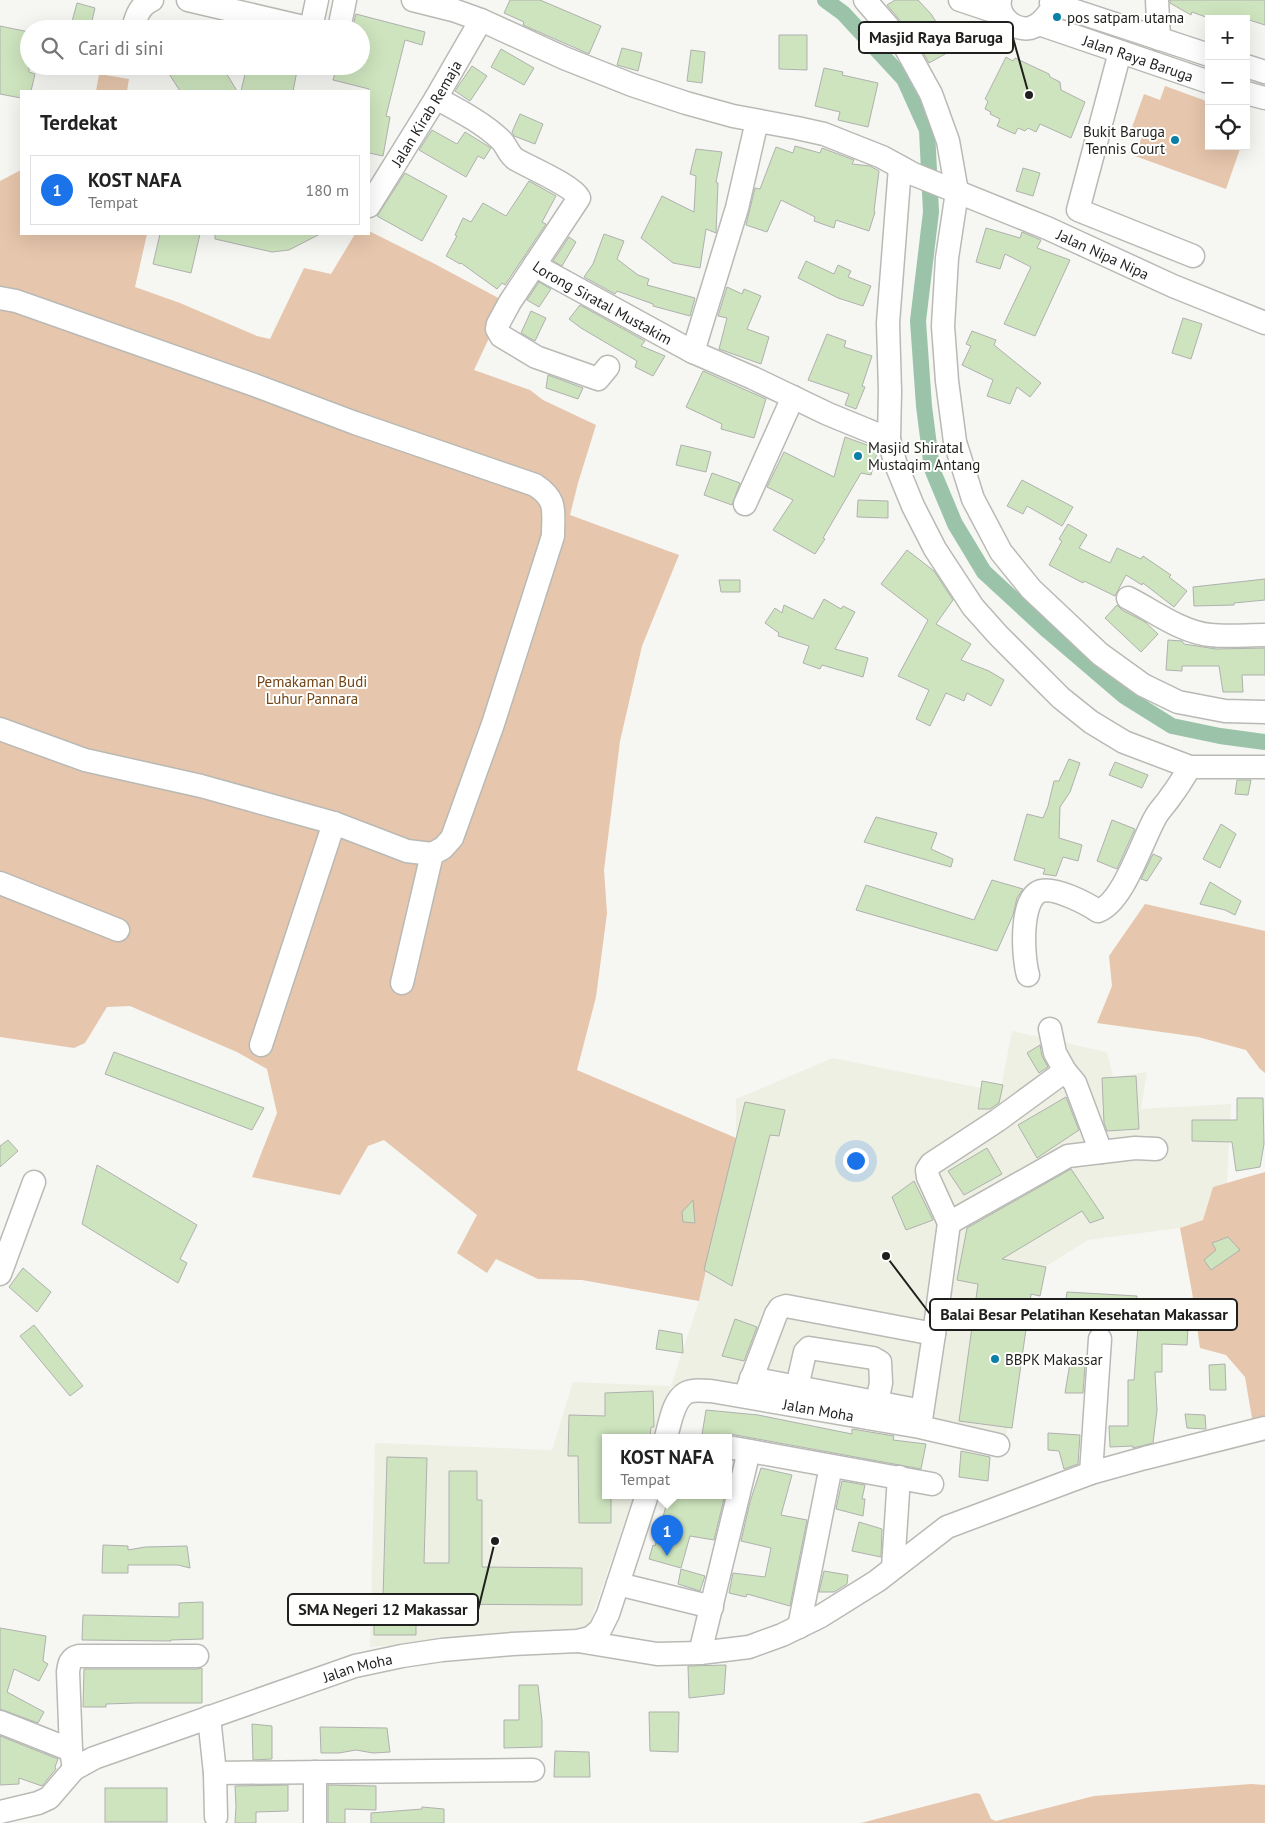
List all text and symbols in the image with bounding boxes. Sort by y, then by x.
place label: pos satpam utama [1067,8,1184,27]
marker: pos satpam utama [1051,11,1063,23]
map controls [1205,15,1250,150]
button: + [1205,15,1250,60]
search box [20,20,370,75]
callout: Masjid Raya Baruga [859,22,1013,53]
text: Masjid Raya Baruga [869,27,1003,47]
street label: Jalan Raya Baruga [1080,30,1196,86]
icon: search [38,34,66,62]
text: Cari di sini [78,36,164,60]
street label: Jalan Kirab Remaja [386,57,465,171]
button: − [1205,60,1250,105]
button: locate [1205,105,1250,150]
text: Terdekat [40,109,117,136]
place label: Bukit Baruga Tennis Court [1083,122,1165,158]
marker: Bukit Baruga Tennis Court [1169,134,1181,146]
text: KOST NAFA [88,168,182,192]
text: 1 [52,180,62,200]
text: 180 m [306,180,349,200]
text: Tempat [88,192,138,212]
street label: Jalan Nipa Nipa [1053,224,1152,283]
street label: Lorong Siratal Mustakim [529,256,676,348]
place label: Masjid Shiratal Mustaqim Antang [868,438,980,474]
marker: Masjid Shiratal Mustaqim Antang [852,450,864,462]
park label: Pemakaman Budi Luhur Pannara [257,672,367,708]
your location [843,1148,869,1174]
callout: Balai Besar Pelatihan Kesehatan Makassar [930,1299,1237,1330]
text: Balai Besar Pelatihan Kesehatan Makassar [940,1304,1228,1324]
place label: BBPK Makassar [1005,1350,1103,1369]
marker: BBPK Makassar [989,1353,1001,1365]
street label: Jalan Moha [781,1394,855,1425]
popup [602,1434,732,1499]
text: KOST NAFA [620,1445,714,1469]
text: Tempat [620,1469,670,1489]
pin: 1 [651,1515,683,1556]
callout: SMA Negeri 12 Makassar [288,1594,478,1625]
text: SMA Negeri 12 Makassar [298,1599,468,1619]
street label: Jalan Moha [319,1649,394,1687]

